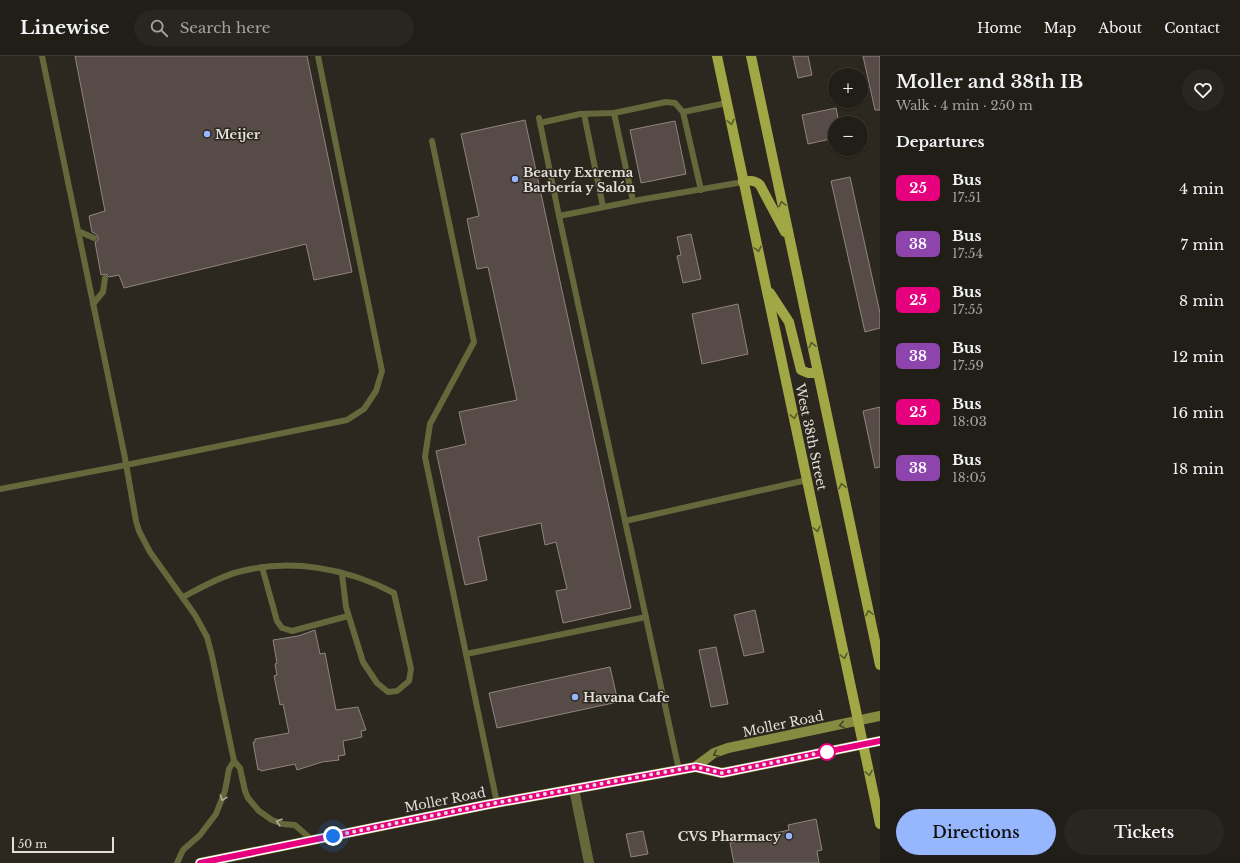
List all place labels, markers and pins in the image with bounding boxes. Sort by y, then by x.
place label: Meijer [215,126,261,143]
marker: Meijer [202,129,212,139]
place label: Beauty Extrema Barbería y Salón [523,164,636,196]
marker: Beauty Extrema Barbería y Salón [510,174,520,184]
place label: Havana Cafe [583,689,670,706]
marker: Havana Cafe [570,692,580,702]
unlabelled marker [818,743,836,761]
place label: CVS Pharmacy [678,828,782,845]
marker: CVS Pharmacy [784,831,794,841]

